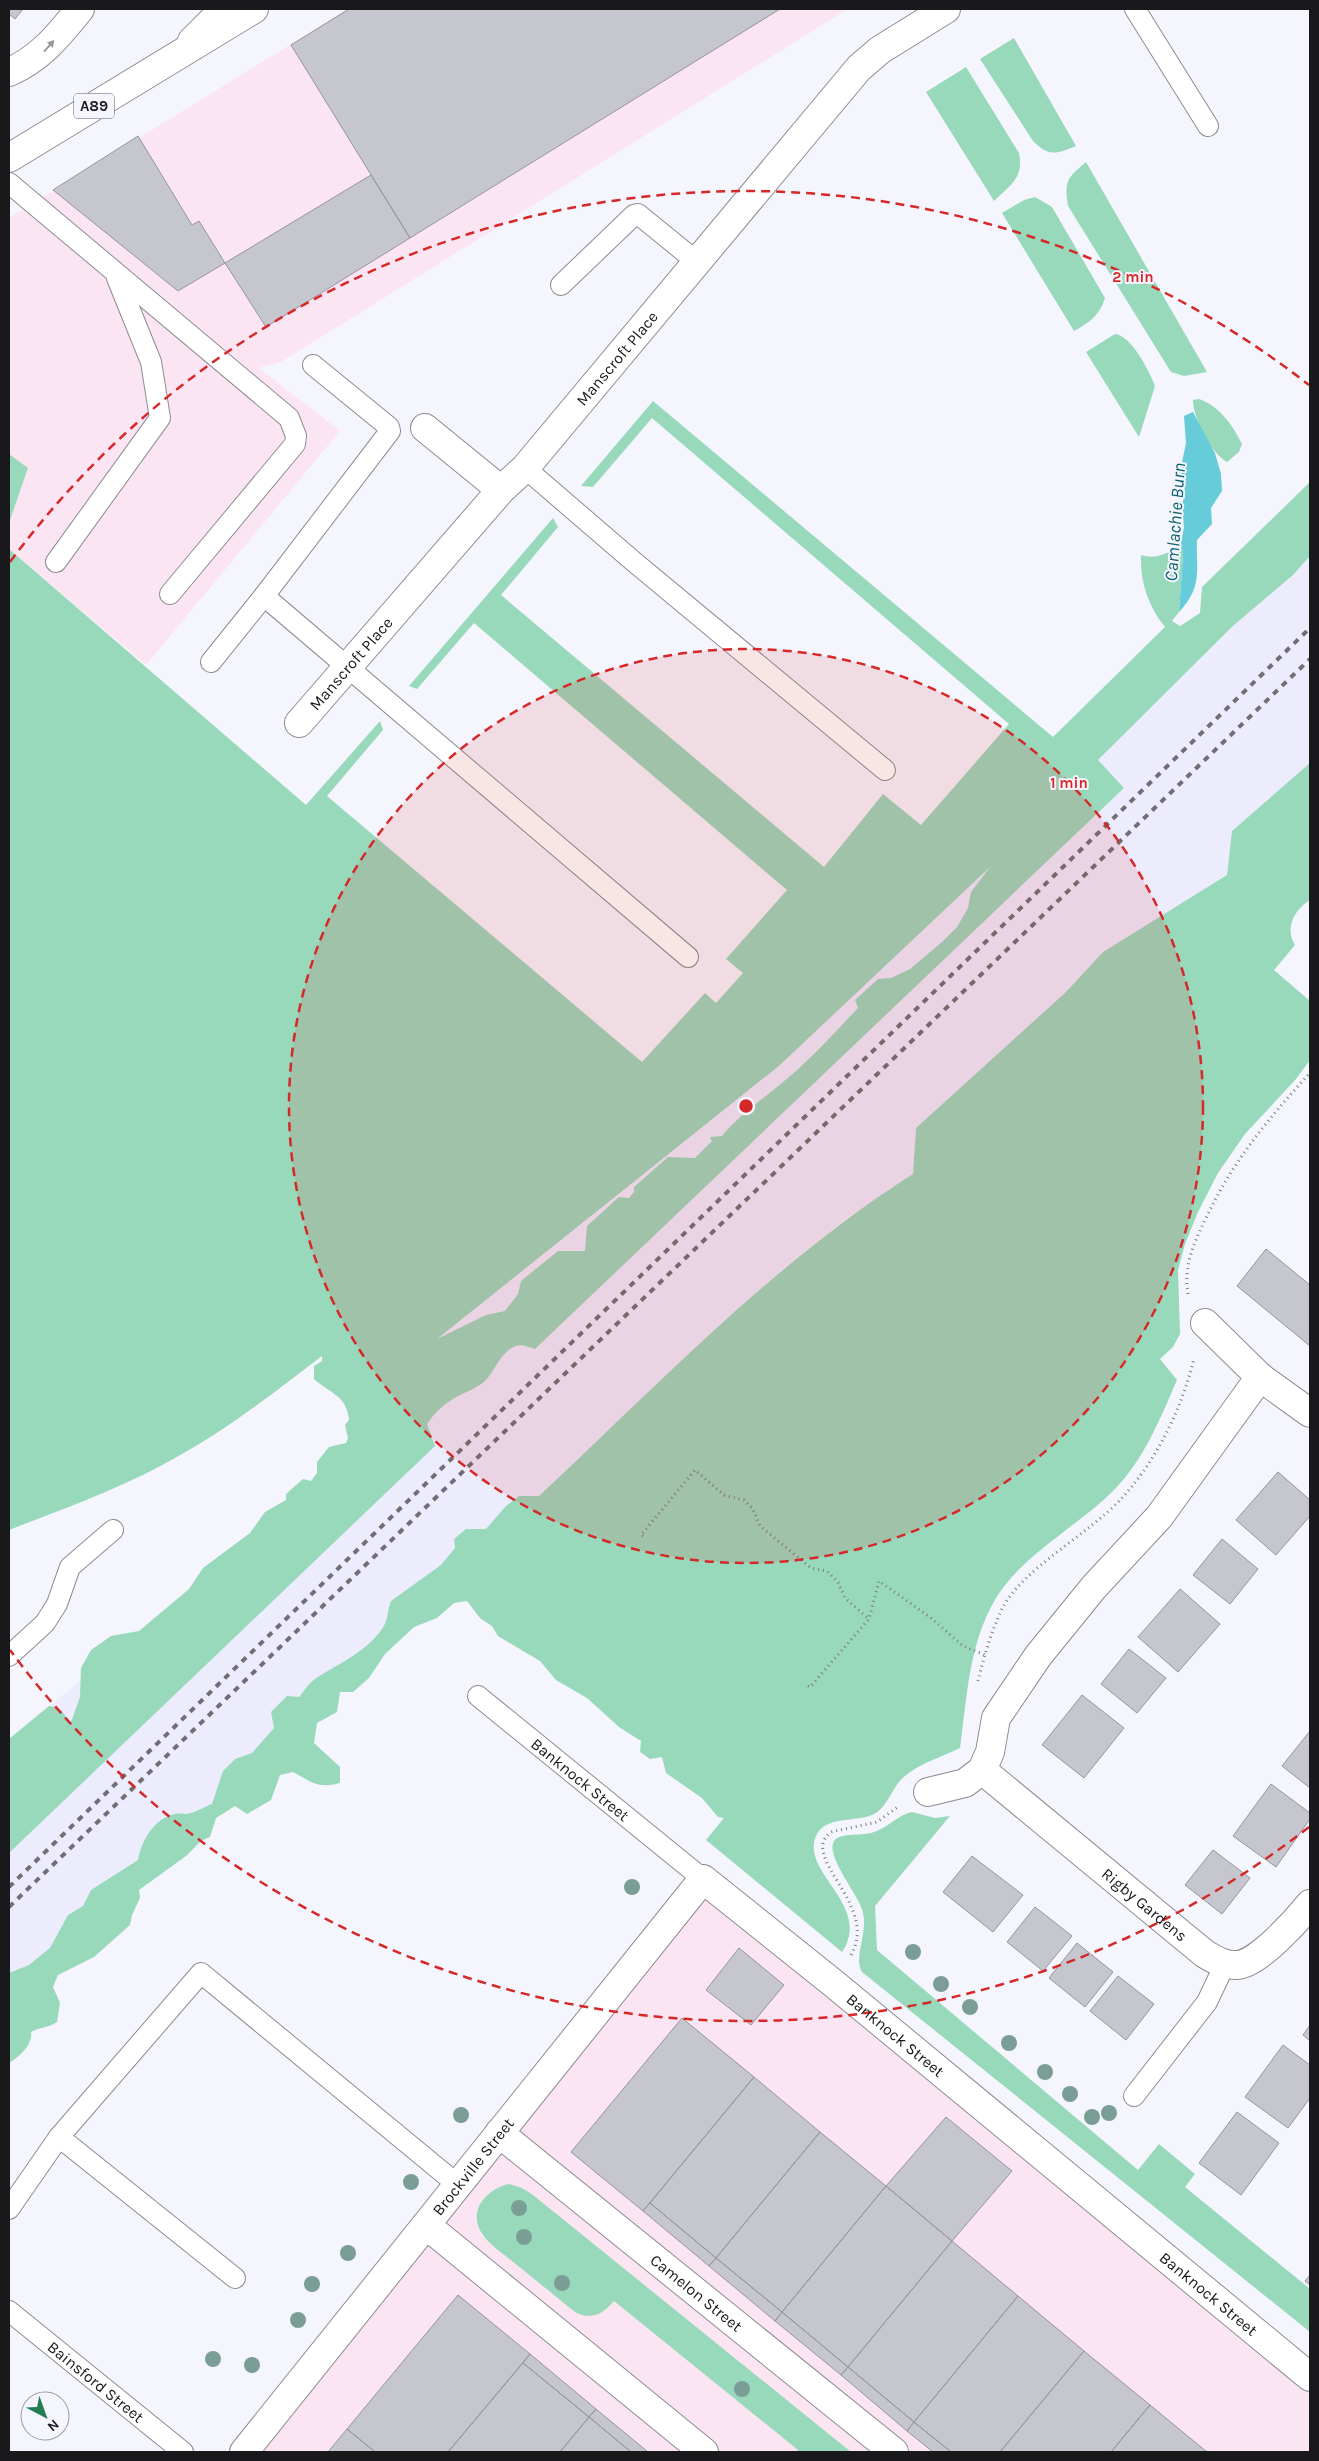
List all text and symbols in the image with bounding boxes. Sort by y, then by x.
one-way arrow [43,40,55,52]
road number: A89 [74,94,114,118]
text: 2 min [1112,268,1154,286]
street label: Manscroft Place [572,307,662,409]
water label: Camlachie Burn [1160,462,1190,582]
street label: Manscroft Place [305,613,396,714]
text: 1 min [1050,774,1088,792]
centre of rings [737,1097,755,1115]
street label: Banknock Street [527,1734,633,1825]
street label: Rigby Gardens [1098,1864,1191,1945]
street label: Banknock Street [843,1989,948,2081]
street label: Brockville Street [428,2114,518,2219]
street label: Banknock Street [1156,2248,1261,2339]
street label: Camelon Street [647,2250,746,2335]
street label: Bainsford Street [44,2337,148,2426]
north arrow [20,2391,70,2441]
text: N [44,2416,63,2435]

